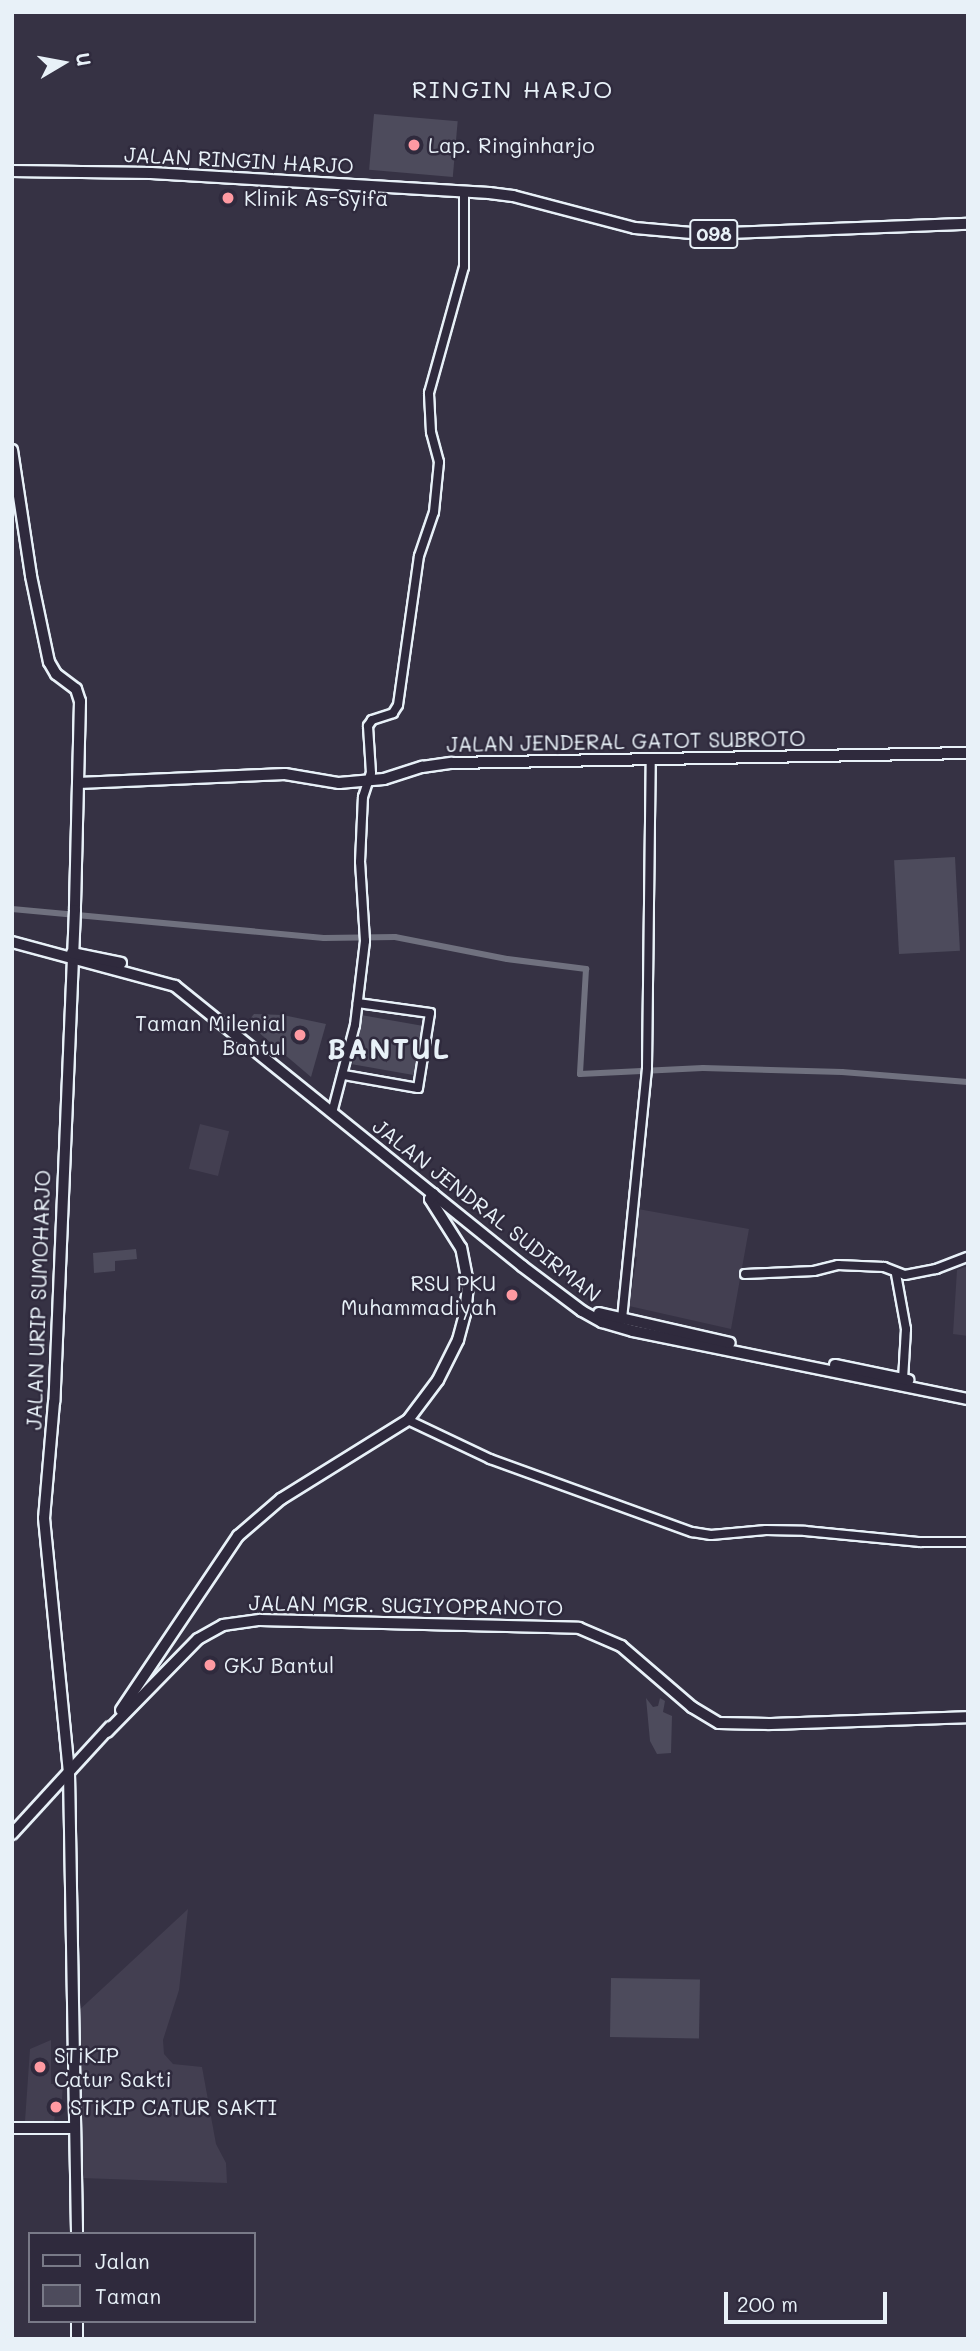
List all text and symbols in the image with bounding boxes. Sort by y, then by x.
north arrow [28,28,98,98]
text: U [71,50,98,68]
district label: RINGIN HARJO [413,75,613,103]
place label: Lap. Ringinharjo [428,132,595,158]
marker: Lap. Ringinharjo [406,137,422,153]
street label: JALAN RINGIN HARJO [123,141,355,179]
place label: Klinik As-Syifa [244,185,388,211]
marker: Klinik As-Syifa [218,188,238,208]
road number: 098 [688,218,740,250]
street label: JALAN JENDERAL GATOT SUBROTO [446,725,806,757]
place label: Taman Milenial Bantul [135,1010,286,1060]
marker: Taman Milenial Bantul [292,1027,308,1043]
district label: BANTUL [328,1031,450,1065]
street label: JALAN JENDRAL SUDIRMAN [368,1113,606,1307]
street label: JALAN URIP SUMOHARJO [21,1169,55,1431]
place label: RSU PKU Muhammadiyah [341,1270,496,1320]
marker: RSU PKU Muhammadiyah [502,1285,522,1305]
street label: JALAN MGR. SUGIYOPRANOTO [248,1590,564,1620]
place label: GKJ Bantul [224,1652,334,1678]
marker: GKJ Bantul [202,1657,218,1673]
place label: STiKIP Catur Sakti [54,2042,172,2092]
marker: STiKIP Catur Sakti [32,2059,48,2075]
place label: STiKIP CATUR SAKTI [70,2094,277,2120]
marker: STiKIP CATUR SAKTI [48,2099,64,2115]
legend [28,2232,256,2323]
text: Jalan [95,2247,150,2274]
scale bar [728,2278,891,2322]
text: Taman [95,2282,161,2309]
text: 200 m [737,2290,798,2317]

